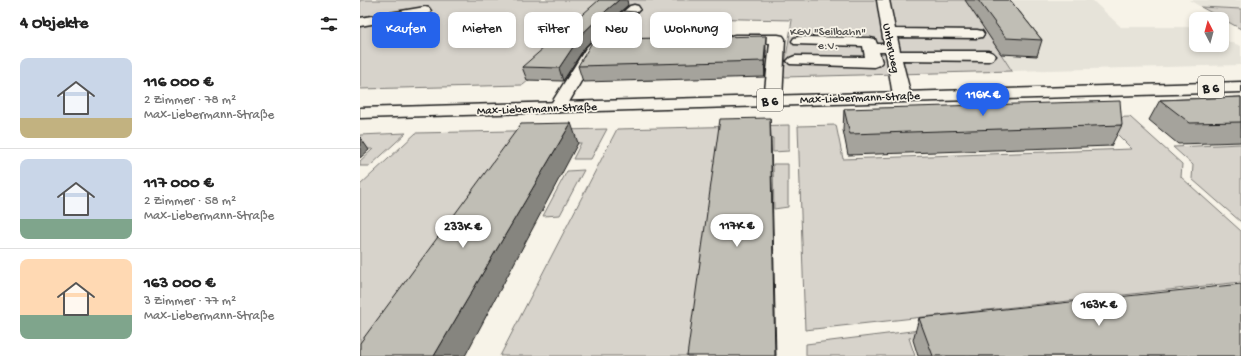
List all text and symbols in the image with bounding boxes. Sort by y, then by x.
chip: Kaufen [372,12,440,48]
chip: Mieten [448,12,516,48]
chip: Filter [524,12,583,48]
chip: Neu [591,12,642,48]
chip: Wohnung [650,12,732,48]
north arrow [1189,12,1229,52]
map controls [1189,12,1229,52]
icon: filters [318,13,340,35]
text: 4 Objekte [20,14,88,34]
street label: Unterweg [878,22,902,75]
park label: KGV "Seilbahn" e.V. [790,26,866,54]
text: 116 000 € [144,73,213,93]
icon: home [52,74,100,122]
road number: B 6 [1198,76,1224,98]
pin: 116K € [950,83,1016,117]
text: 116K € [965,88,1001,103]
road number: B 6 [757,89,783,111]
street label: Max-Liebermann-Straße [800,90,921,108]
text: 2 Zimmer · 78 m² [144,93,236,108]
street label: Max-Liebermann-Straße [477,101,598,119]
text: Max-Liebermann-Straße [144,108,274,123]
text: 117 000 € [144,174,214,194]
icon: home [52,175,100,223]
text: 2 Zimmer · 58 m² [144,194,236,209]
text: Max-Liebermann-Straße [144,209,274,224]
pin: 117K € [704,214,770,248]
pin: 233K € [430,215,496,249]
text: 117K € [719,219,755,234]
text: 233K € [444,220,482,235]
text: 163 000 € [144,274,215,294]
icon: home [52,275,100,323]
pin: 163K € [1066,293,1132,327]
text: 3 Zimmer · 77 m² [144,294,236,309]
text: 163K € [1081,298,1117,313]
text: Max-Liebermann-Straße [144,309,274,324]

